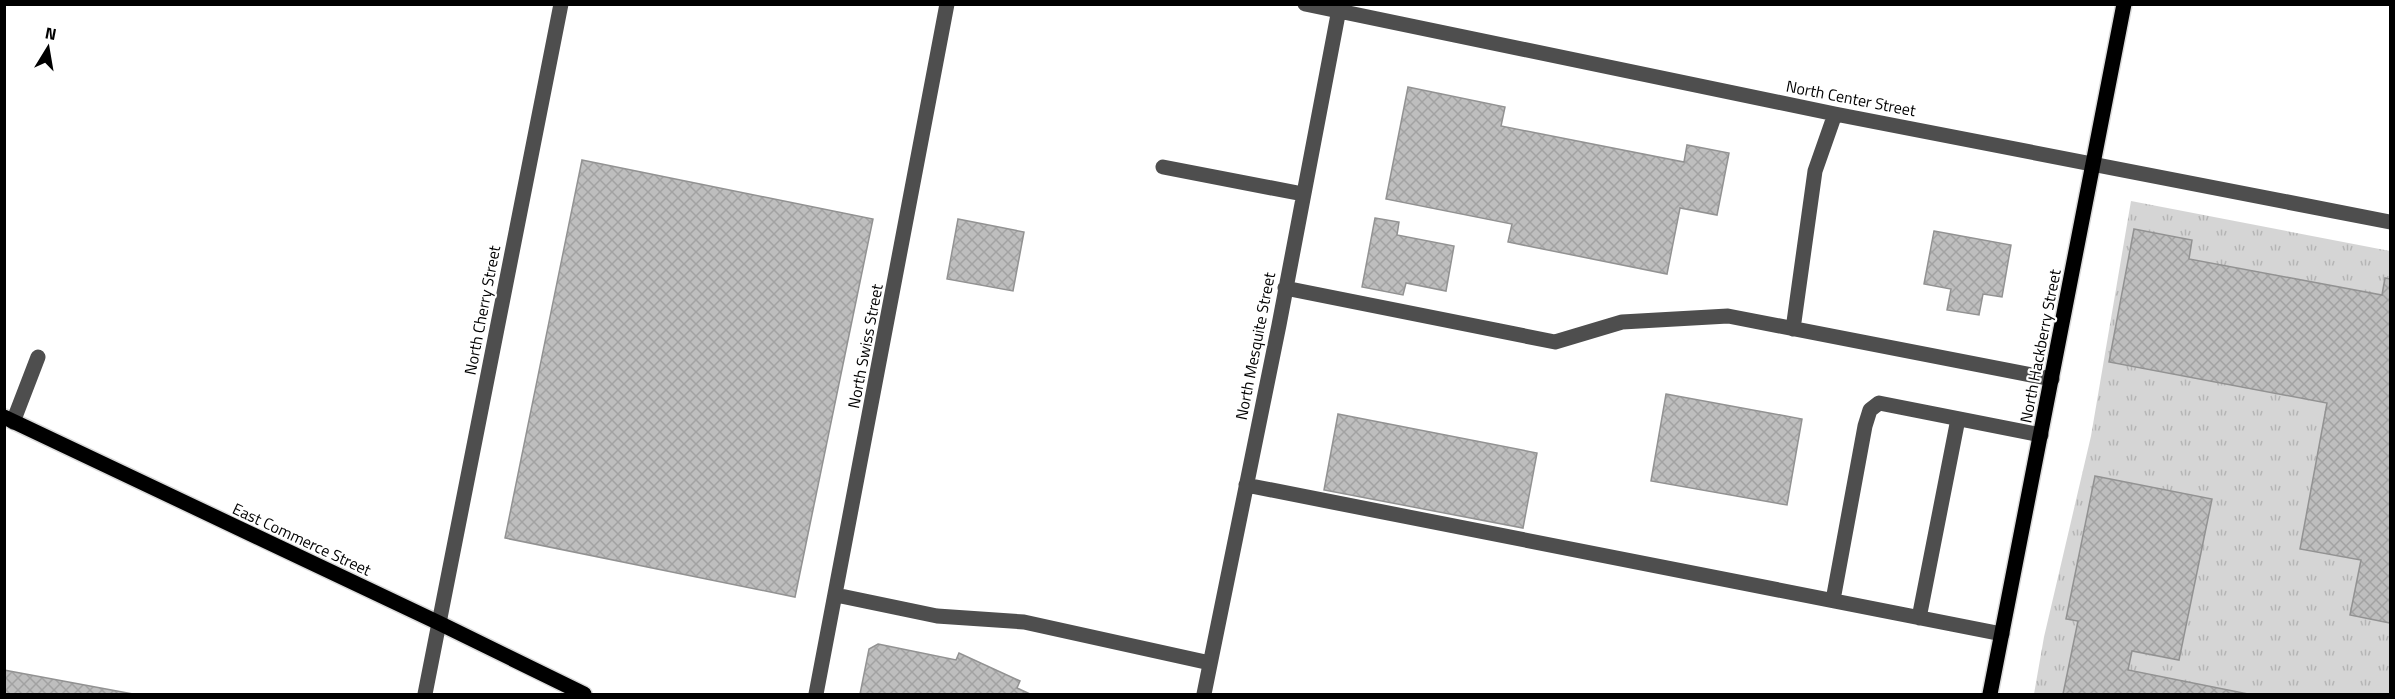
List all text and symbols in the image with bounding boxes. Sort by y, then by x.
north arrow [18,18,78,78]
text: N [43,20,59,46]
street label: North Center Street [1784,74,1918,122]
street label: North Cherry Street [458,243,506,377]
street label: North Hackberry Street [2013,267,2067,425]
street label: North Mesquite Street [1229,270,1281,422]
street label: North Swiss Street [841,281,889,410]
street label: East Commerce Street [229,496,376,582]

